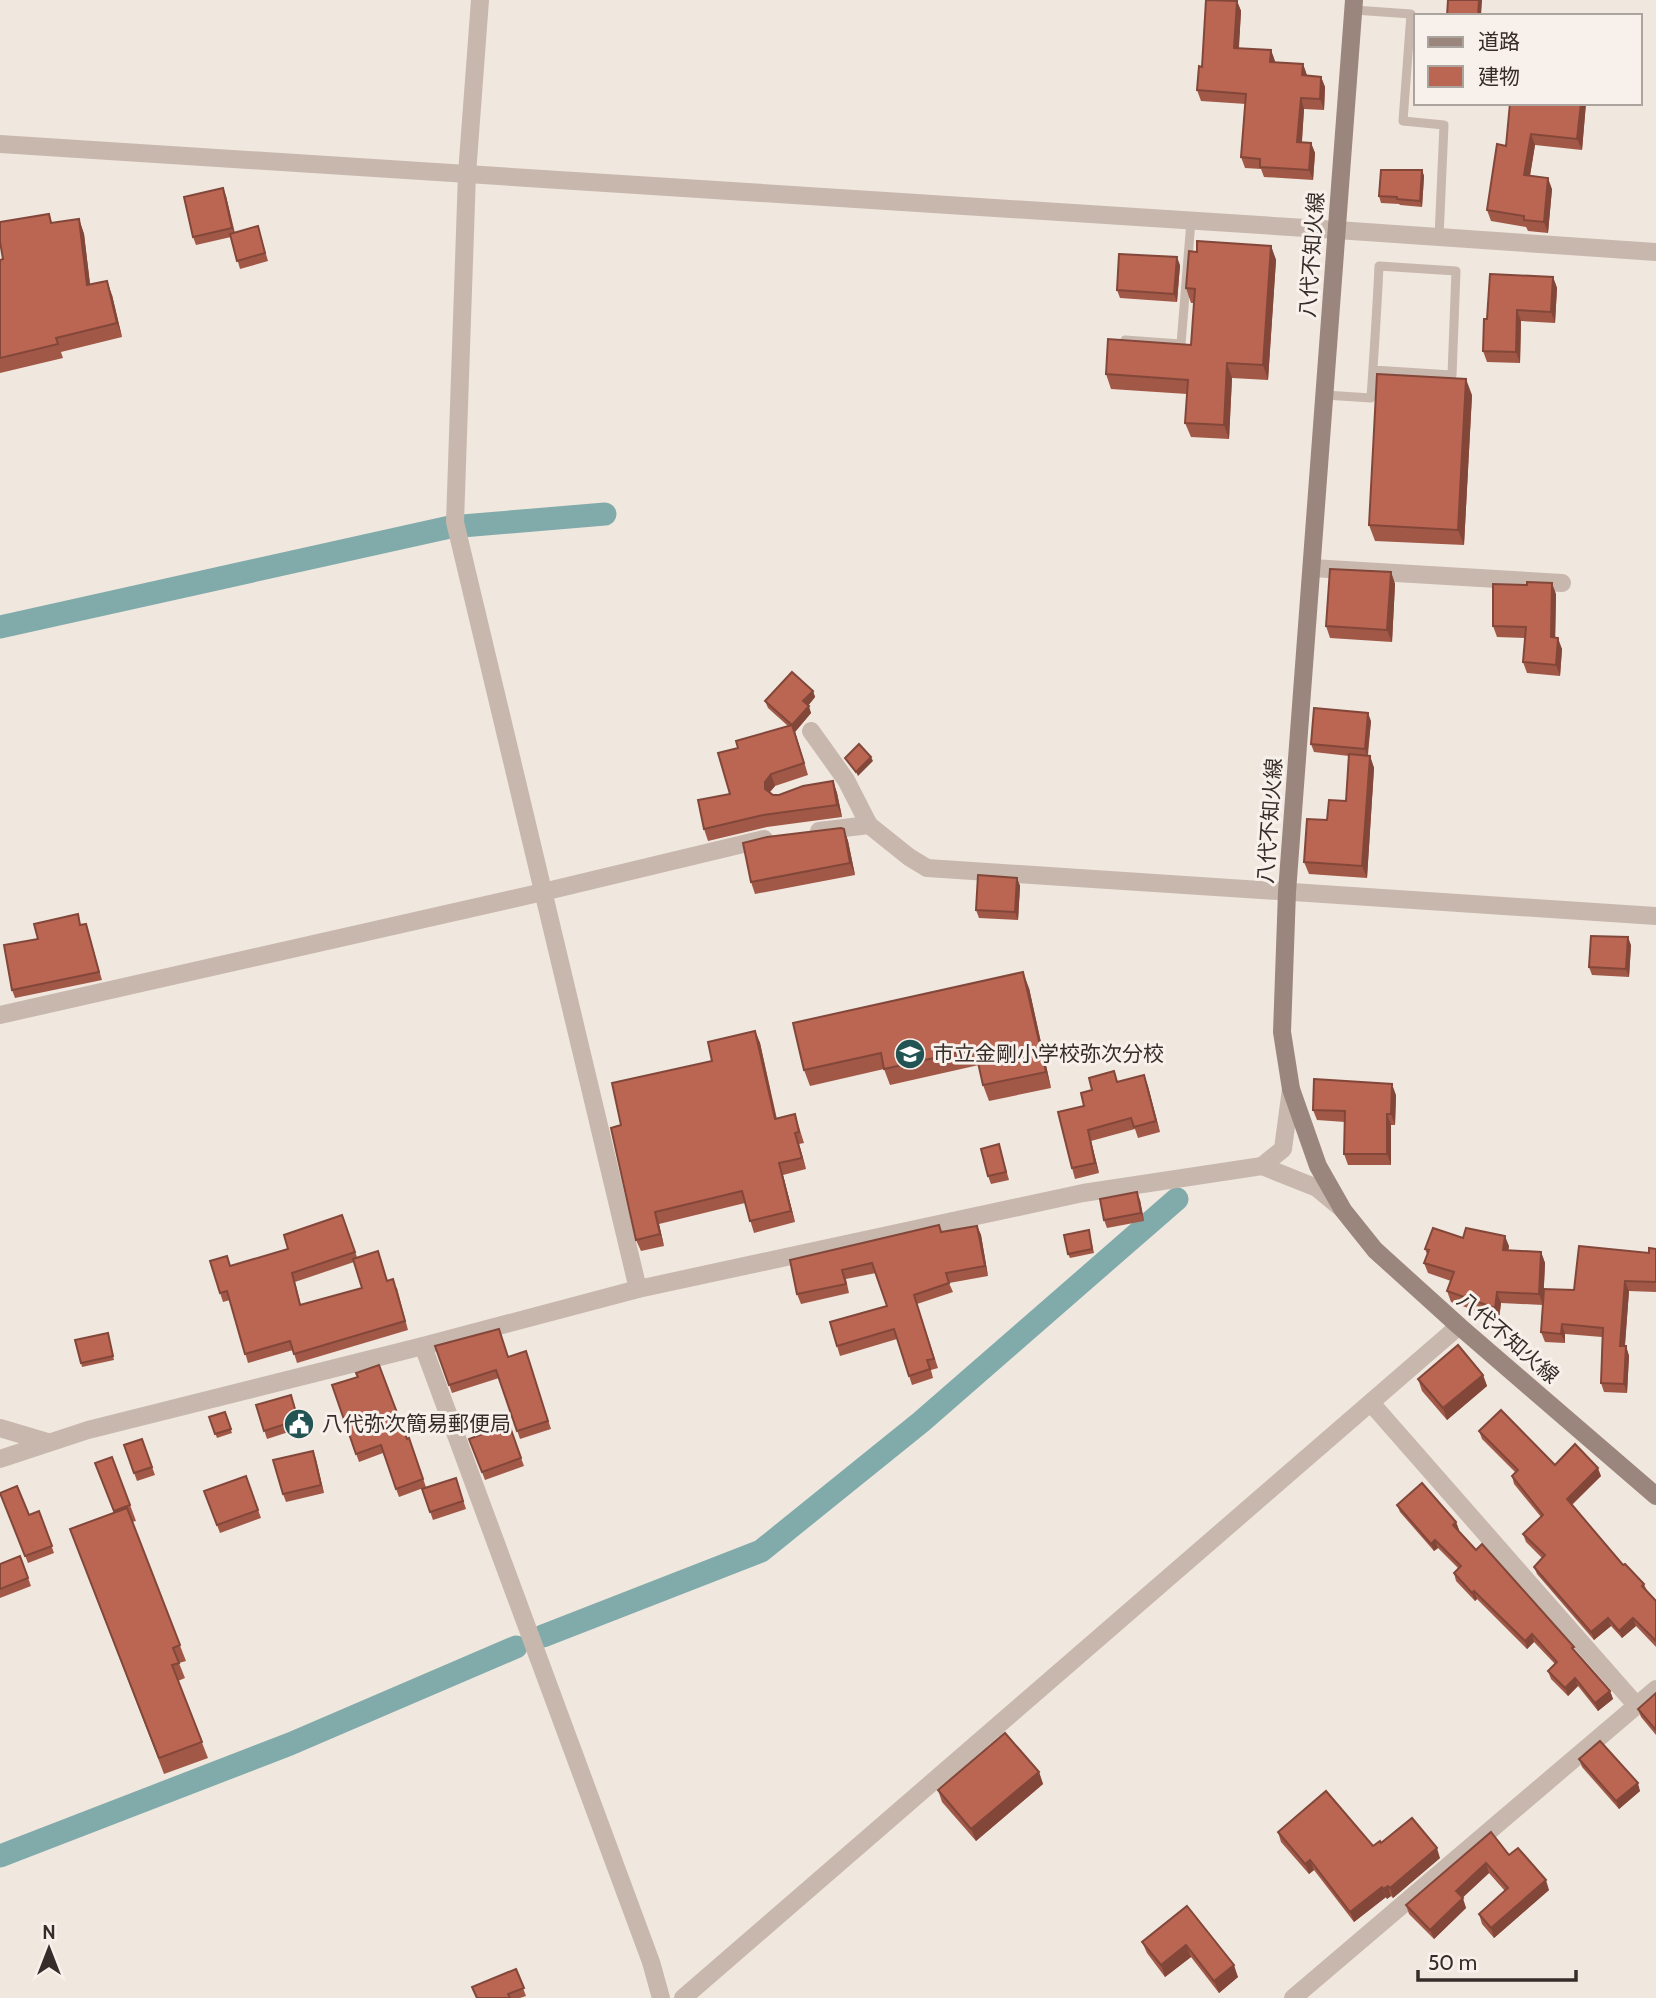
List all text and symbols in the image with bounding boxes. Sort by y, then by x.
legend [1414,14,1642,105]
text: 道路 [1478,29,1520,54]
text: 建物 [1478,64,1520,89]
street label: 八代不知火線 [1295,191,1328,319]
street label: 八代不知火線 [1253,757,1286,885]
school or university icon: 市立金剛小学校弥次分校 [893,1037,927,1071]
place label: 市立金剛小学校弥次分校 [933,1041,1164,1066]
street label: 八代不知火線 [1453,1287,1564,1388]
public building icon: 八代弥次簡易郵便局 [282,1407,316,1441]
place label: 八代弥次簡易郵便局 [322,1411,511,1436]
north arrow [14,1914,84,1984]
text: N [42,1921,56,1944]
scale bar [1418,1938,1576,1982]
text: 50 m [1428,1950,1477,1975]

